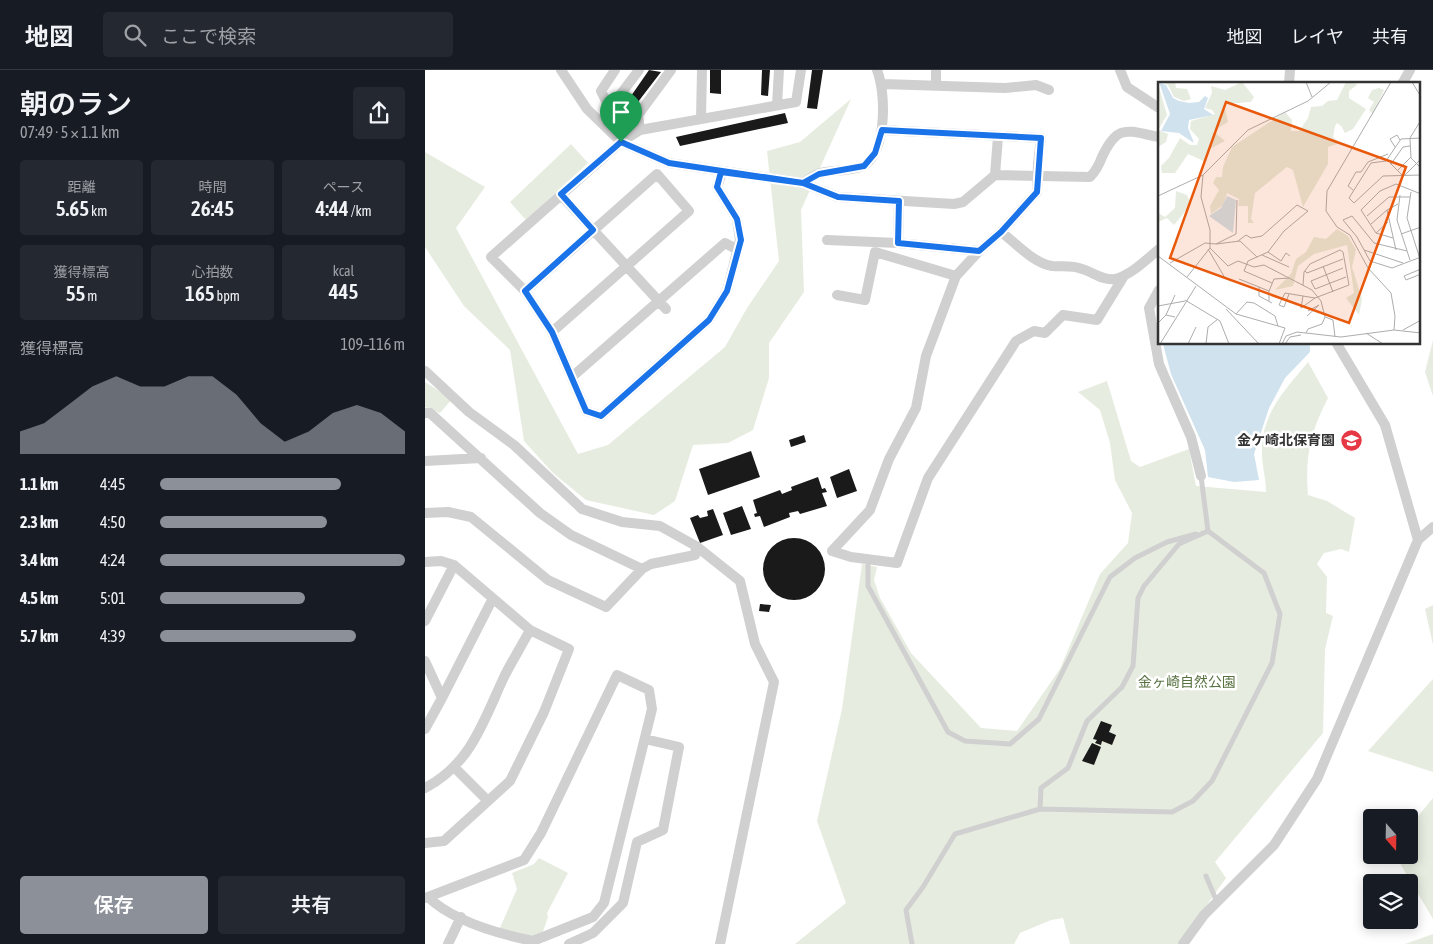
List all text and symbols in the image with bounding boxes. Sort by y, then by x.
search box [103,12,453,57]
icon: search [121,21,149,49]
text: 地図 [25,23,73,50]
text: ここで検索 [161,25,256,47]
text: 地図 [1227,26,1263,47]
text: レイヤ [1291,26,1344,47]
text: 共有 [1372,26,1408,47]
inset map [1158,82,1421,345]
button: share [353,87,405,139]
text: 朝のラン [20,88,132,120]
pin [600,91,642,142]
icon: arrive [607,98,635,126]
text: 07:49 · 5 × 1.1 km [20,123,120,141]
text: 距離 [68,179,96,195]
text: 時間 [199,179,227,195]
text: ペース [323,179,364,195]
text: 5.65 [56,196,89,220]
text: 26:45 [191,196,234,220]
text: 4:44 [315,196,349,220]
text: km [89,203,107,219]
text: /km [349,203,372,219]
text: kcal [333,263,354,279]
text: 獲得標高 [54,264,110,280]
text: 心拍数 [192,264,234,280]
text: 445 [329,279,358,303]
text: 55 [66,281,85,305]
text: 165 [185,281,215,305]
text: m [85,288,97,304]
text: bpm [215,288,240,304]
text: 109–116 m [341,335,405,353]
text: 獲得標高 [20,339,84,357]
school or university icon: 金ケ崎北保育園 [1339,428,1363,452]
place label: 金ケ崎北保育園 [1237,432,1335,448]
text: 1.1 km [20,475,59,493]
text: 4:45 [100,475,125,493]
text: 2.3 km [20,513,59,531]
text: 4:50 [100,513,125,531]
text: 3.4 km [20,551,59,569]
text: 4:24 [100,551,125,569]
text: 4.5 km [20,589,59,607]
text: 5:01 [100,589,126,607]
text: 5.7 km [20,627,59,645]
text: 4:39 [100,627,125,645]
park label: 金ヶ崎自然公園 [1138,674,1236,690]
north arrow [1363,809,1417,864]
map controls [1363,809,1418,929]
button: layers [1363,874,1418,929]
button: 保存 [20,876,208,934]
button: 共有 [218,876,405,934]

